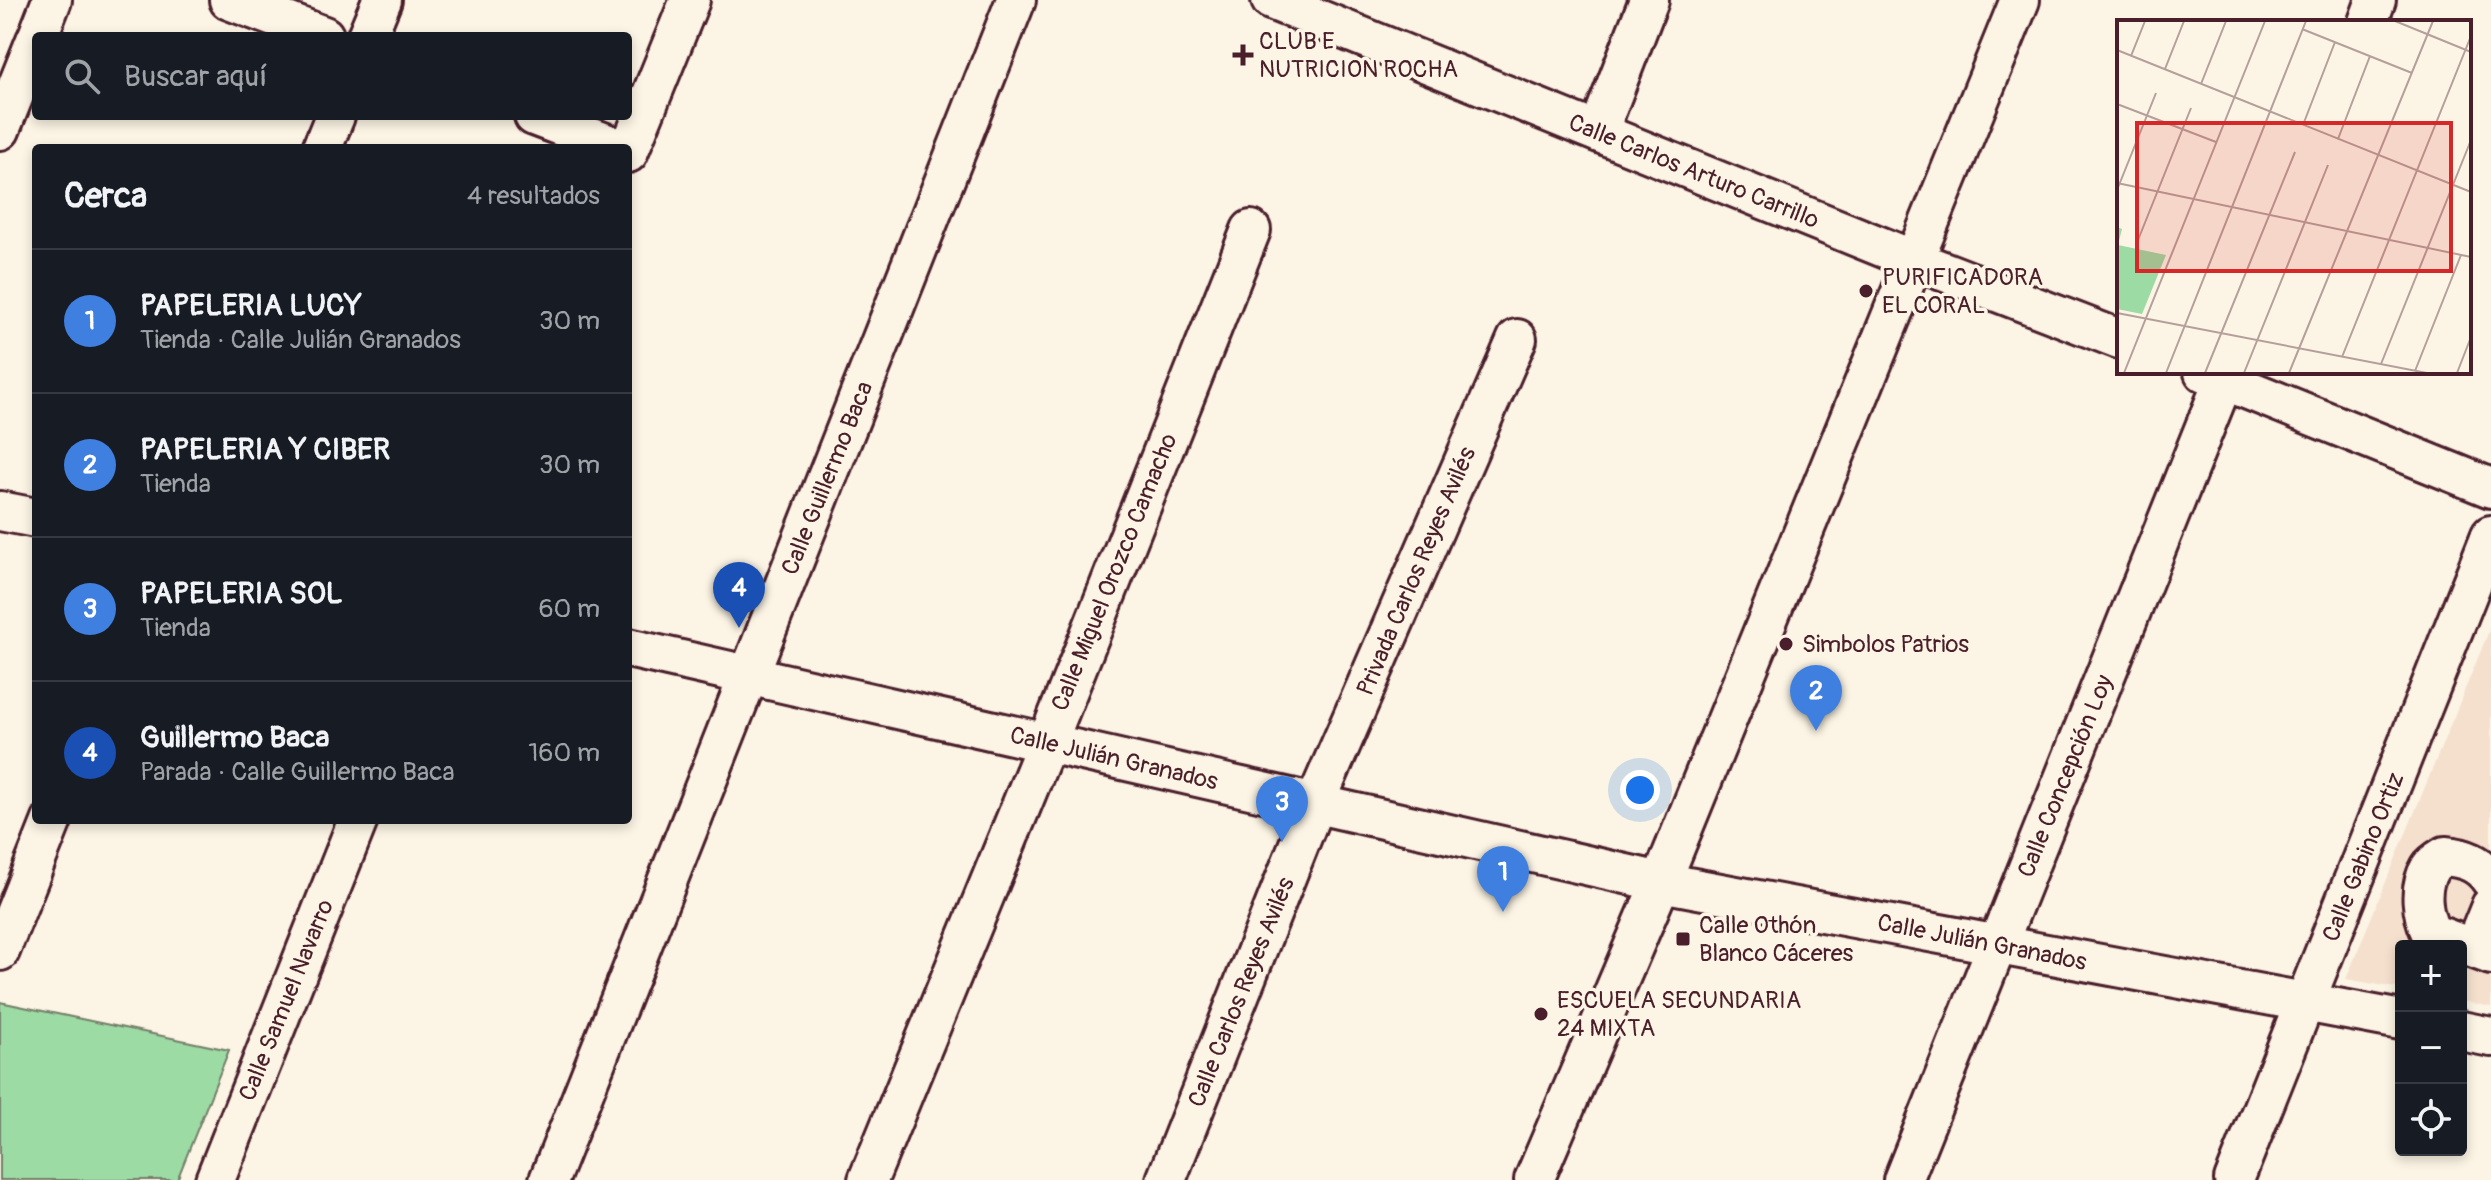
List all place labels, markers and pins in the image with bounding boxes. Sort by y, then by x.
place label: CLUB E NUTRICION ROCHA [1259,27,1458,84]
marker: CLUB E NUTRICION ROCHA [1234,46,1252,64]
place label: PURIFICADORA EL CORAL [1882,263,2043,320]
marker: PURIFICADORA EL CORAL [1857,282,1875,300]
pin: 4 [713,562,765,628]
place label: Simbolos Patrios [1802,630,1969,659]
marker: Simbolos Patrios [1777,635,1795,653]
pin: 2 [1790,665,1842,731]
pin: 3 [1256,776,1308,842]
pin: 1 [1477,846,1529,912]
place label: Calle Othón Blanco Cáceres [1699,911,1854,968]
marker: Calle Othón Blanco Cáceres [1674,930,1692,948]
place label: ESCUELA SECUNDARIA 24 MIXTA [1557,986,1801,1043]
marker: ESCUELA SECUNDARIA 24 MIXTA [1532,1005,1550,1023]

